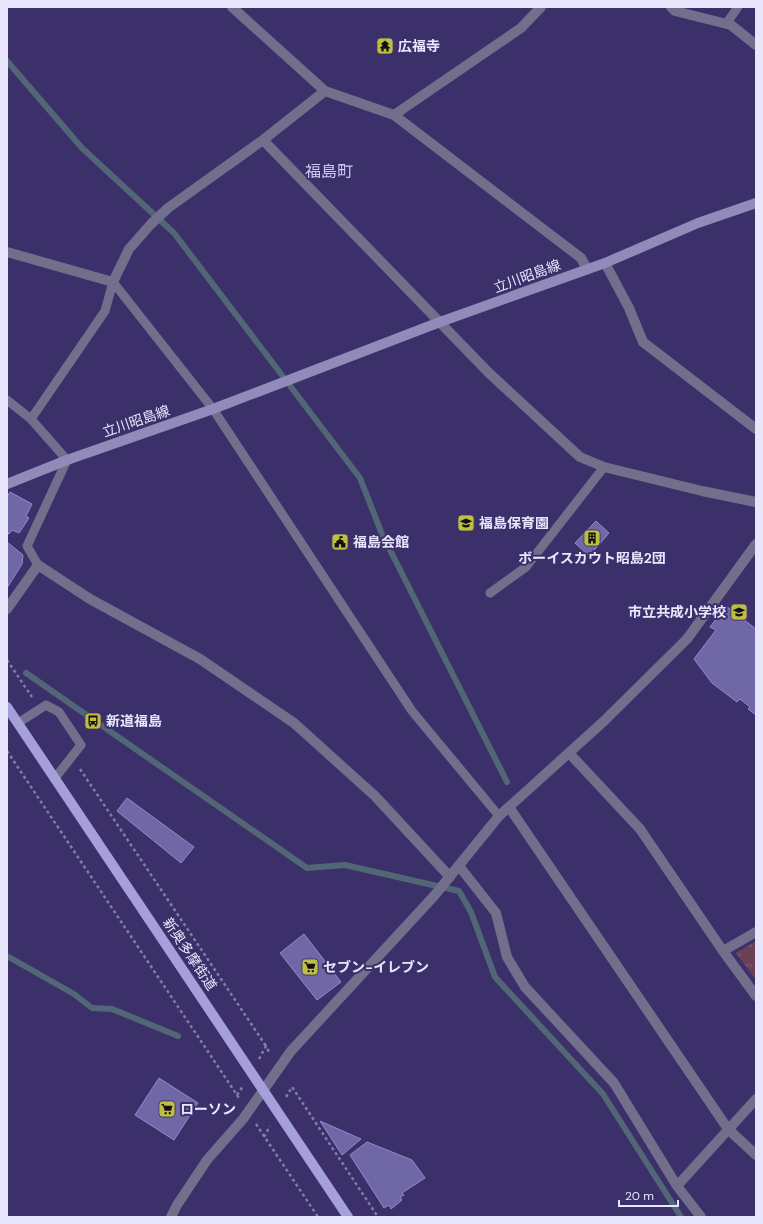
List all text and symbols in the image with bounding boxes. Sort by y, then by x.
temple icon: 広福寺 [375,36,395,56]
place label: 広福寺 [398,37,440,55]
district label: 福島町 [305,161,353,182]
street label: 立川昭島線 [491,256,563,296]
street label: 立川昭島線 [100,401,172,441]
school or university icon: 福島保育園 [456,513,476,533]
place label: 福島保育園 [479,514,549,532]
building icon: ボーイスカウト昭島2団 [582,528,602,548]
public building icon: 福島会館 [330,532,350,552]
place label: 福島会館 [353,533,409,551]
place label: ボーイスカウト昭島2団 [518,549,666,567]
school or university icon: 市立共成小学校 [729,602,749,622]
place label: 市立共成小学校 [628,603,726,621]
bus stop icon: 新道福島 [83,711,103,731]
place label: 新道福島 [106,712,162,730]
street label: 新奥多摩街道 [159,914,221,994]
supermarket icon: セブン-イレブン [300,957,320,977]
place label: セブン-イレブン [323,958,429,976]
supermarket icon: ローソン [157,1099,177,1119]
place label: ローソン [180,1100,236,1118]
scale bar [619,1182,678,1208]
text: 20 m [625,1188,654,1204]

